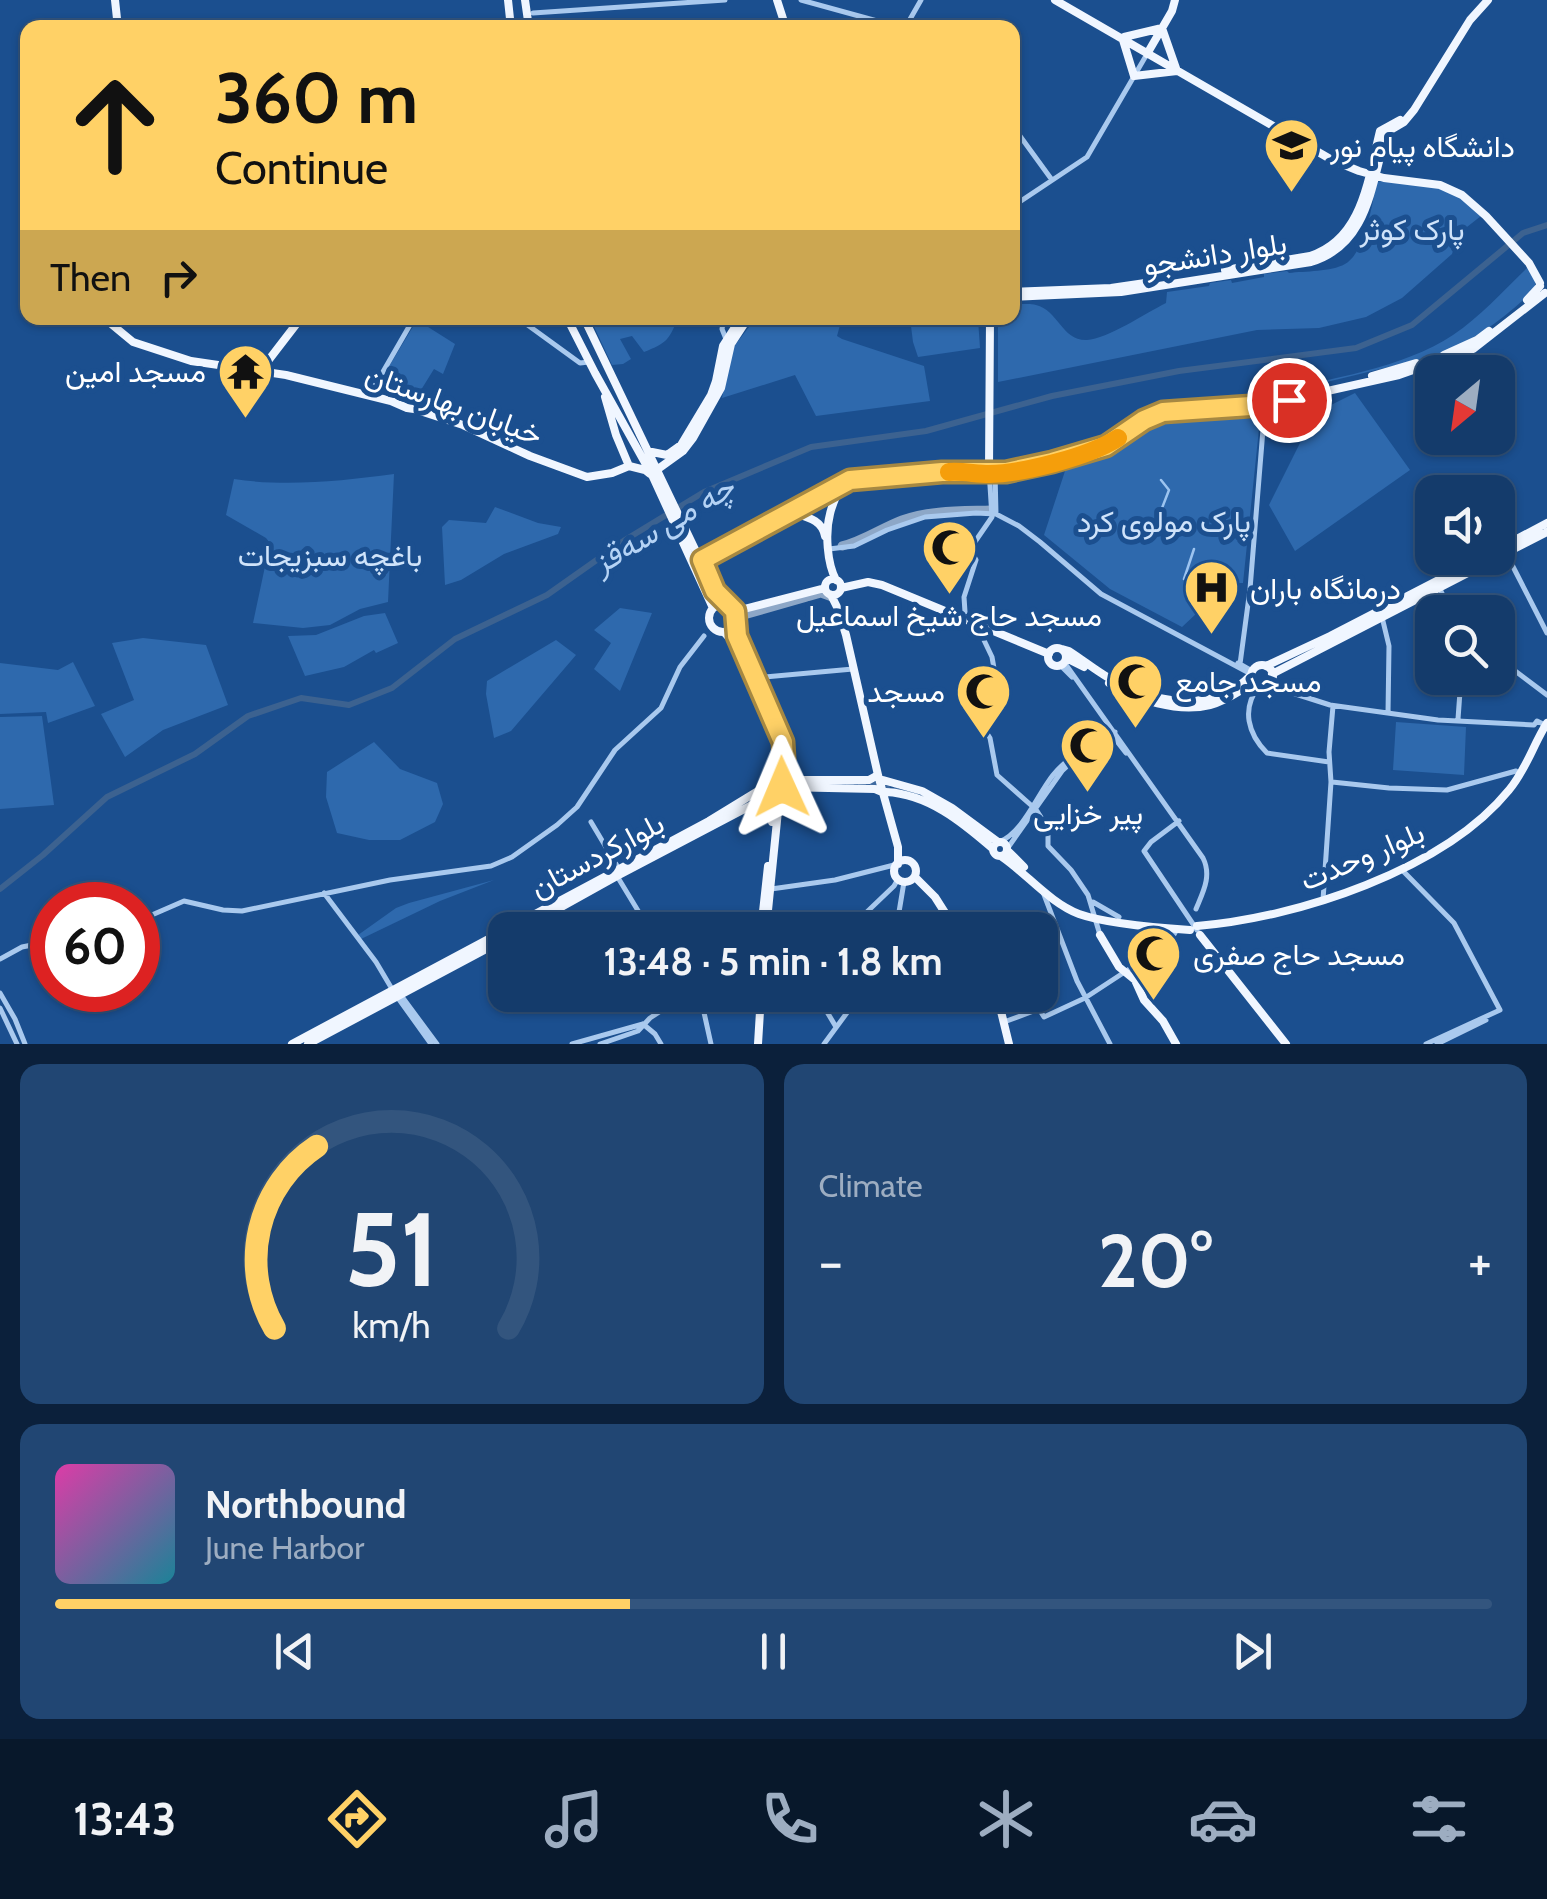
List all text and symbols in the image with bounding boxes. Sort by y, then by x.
text: 360 m [215,55,418,141]
icon: ahead [50,60,180,190]
school or university icon: دانشگاه پیام نور [1261,116,1321,195]
place label: دانشگاه پیام نور [1329,128,1515,167]
text: Continue [215,141,388,195]
park label: پارک کوثر [1358,211,1465,250]
street label: بلوار دانشجو [1141,224,1289,284]
icon: right [151,250,206,305]
text: Then [50,254,131,301]
temple icon: مسجد امین [215,341,275,420]
place label: مسجد امین [65,353,206,390]
street label: خیابان بهارستان [361,355,547,453]
north arrow [1415,355,1515,455]
map controls [1415,355,1515,695]
pin [1247,358,1332,443]
icon: arrive [1262,373,1317,428]
water label: چە می سەقز [583,466,744,585]
button: sound [1415,475,1515,575]
park label: پارک مولوی کرد [1077,503,1251,542]
mosque icon: مسجد حاج شیخ اسماعیل [919,517,979,596]
park label: باغچه سبزیجات [238,537,422,576]
hospital icon: درمانگاه باران [1181,558,1241,637]
place label: درمانگاه باران [1250,570,1401,607]
button: search [1415,595,1515,695]
place label: مسجد حاج شیخ اسماعیل [796,597,1102,636]
mosque icon: مسجد جامع [1106,651,1166,730]
mosque icon: مسجد [954,661,1014,740]
place label: مسجد جامع [1175,663,1321,702]
place label: مسجد [867,673,945,710]
mosque icon: پیر خزایی [1058,715,1118,794]
position arrow [730,735,834,839]
place label: پیر خزایی [1033,795,1143,834]
street label: بلوارکردستان [524,804,670,906]
street label: بلوار وحدت [1294,813,1430,899]
speed limit sign: 60 [30,882,160,1012]
mosque icon: مسجد حاج صفری [1124,924,1184,1003]
place label: مسجد حاج صفری [1193,936,1405,975]
text: 13:48 · 5 min · 1.8 km [604,938,942,985]
text: Climate [819,1166,923,1205]
text: 51 [345,1186,439,1312]
text: 20° [1098,1215,1212,1306]
text: − [819,1228,843,1295]
text: + [1468,1228,1492,1295]
text: km/h [353,1304,431,1347]
text: Northbound [205,1481,407,1528]
text: June Harbor [205,1528,364,1567]
icon: previous [267,1624,322,1679]
icon: pause [746,1624,801,1679]
icon: next [1225,1624,1280,1679]
icon: directions [322,1784,392,1854]
icon: music [539,1784,609,1854]
icon: phone [755,1784,825,1854]
icon: climate [971,1784,1041,1854]
icon: car [1188,1784,1258,1854]
icon: filters [1404,1784,1474,1854]
text: 13:43 [73,1792,176,1846]

